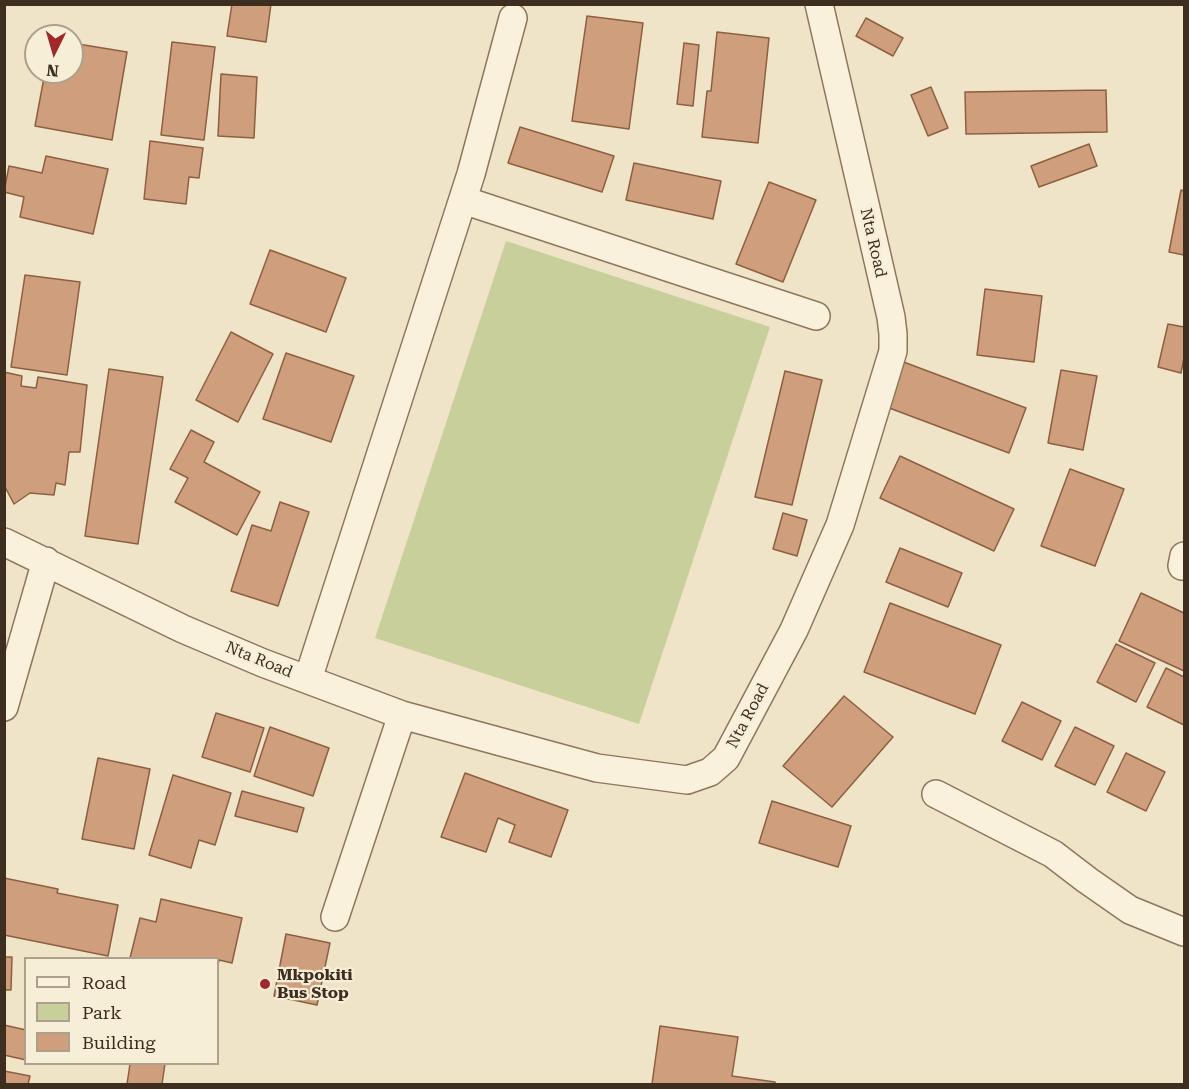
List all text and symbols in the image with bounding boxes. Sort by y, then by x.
north arrow [24,24,84,84]
text: N [46,60,60,80]
street label: Nta Road [856,206,890,280]
street label: Nta Road [223,638,295,682]
street label: Nta Road [723,680,773,752]
legend [24,957,219,1065]
place label: Mkpokiti Bus Stop [277,965,353,1003]
text: Road [82,972,126,993]
marker: Mkpokiti Bus Stop [258,977,272,991]
text: Park [82,1002,122,1023]
text: Building [82,1032,156,1053]

